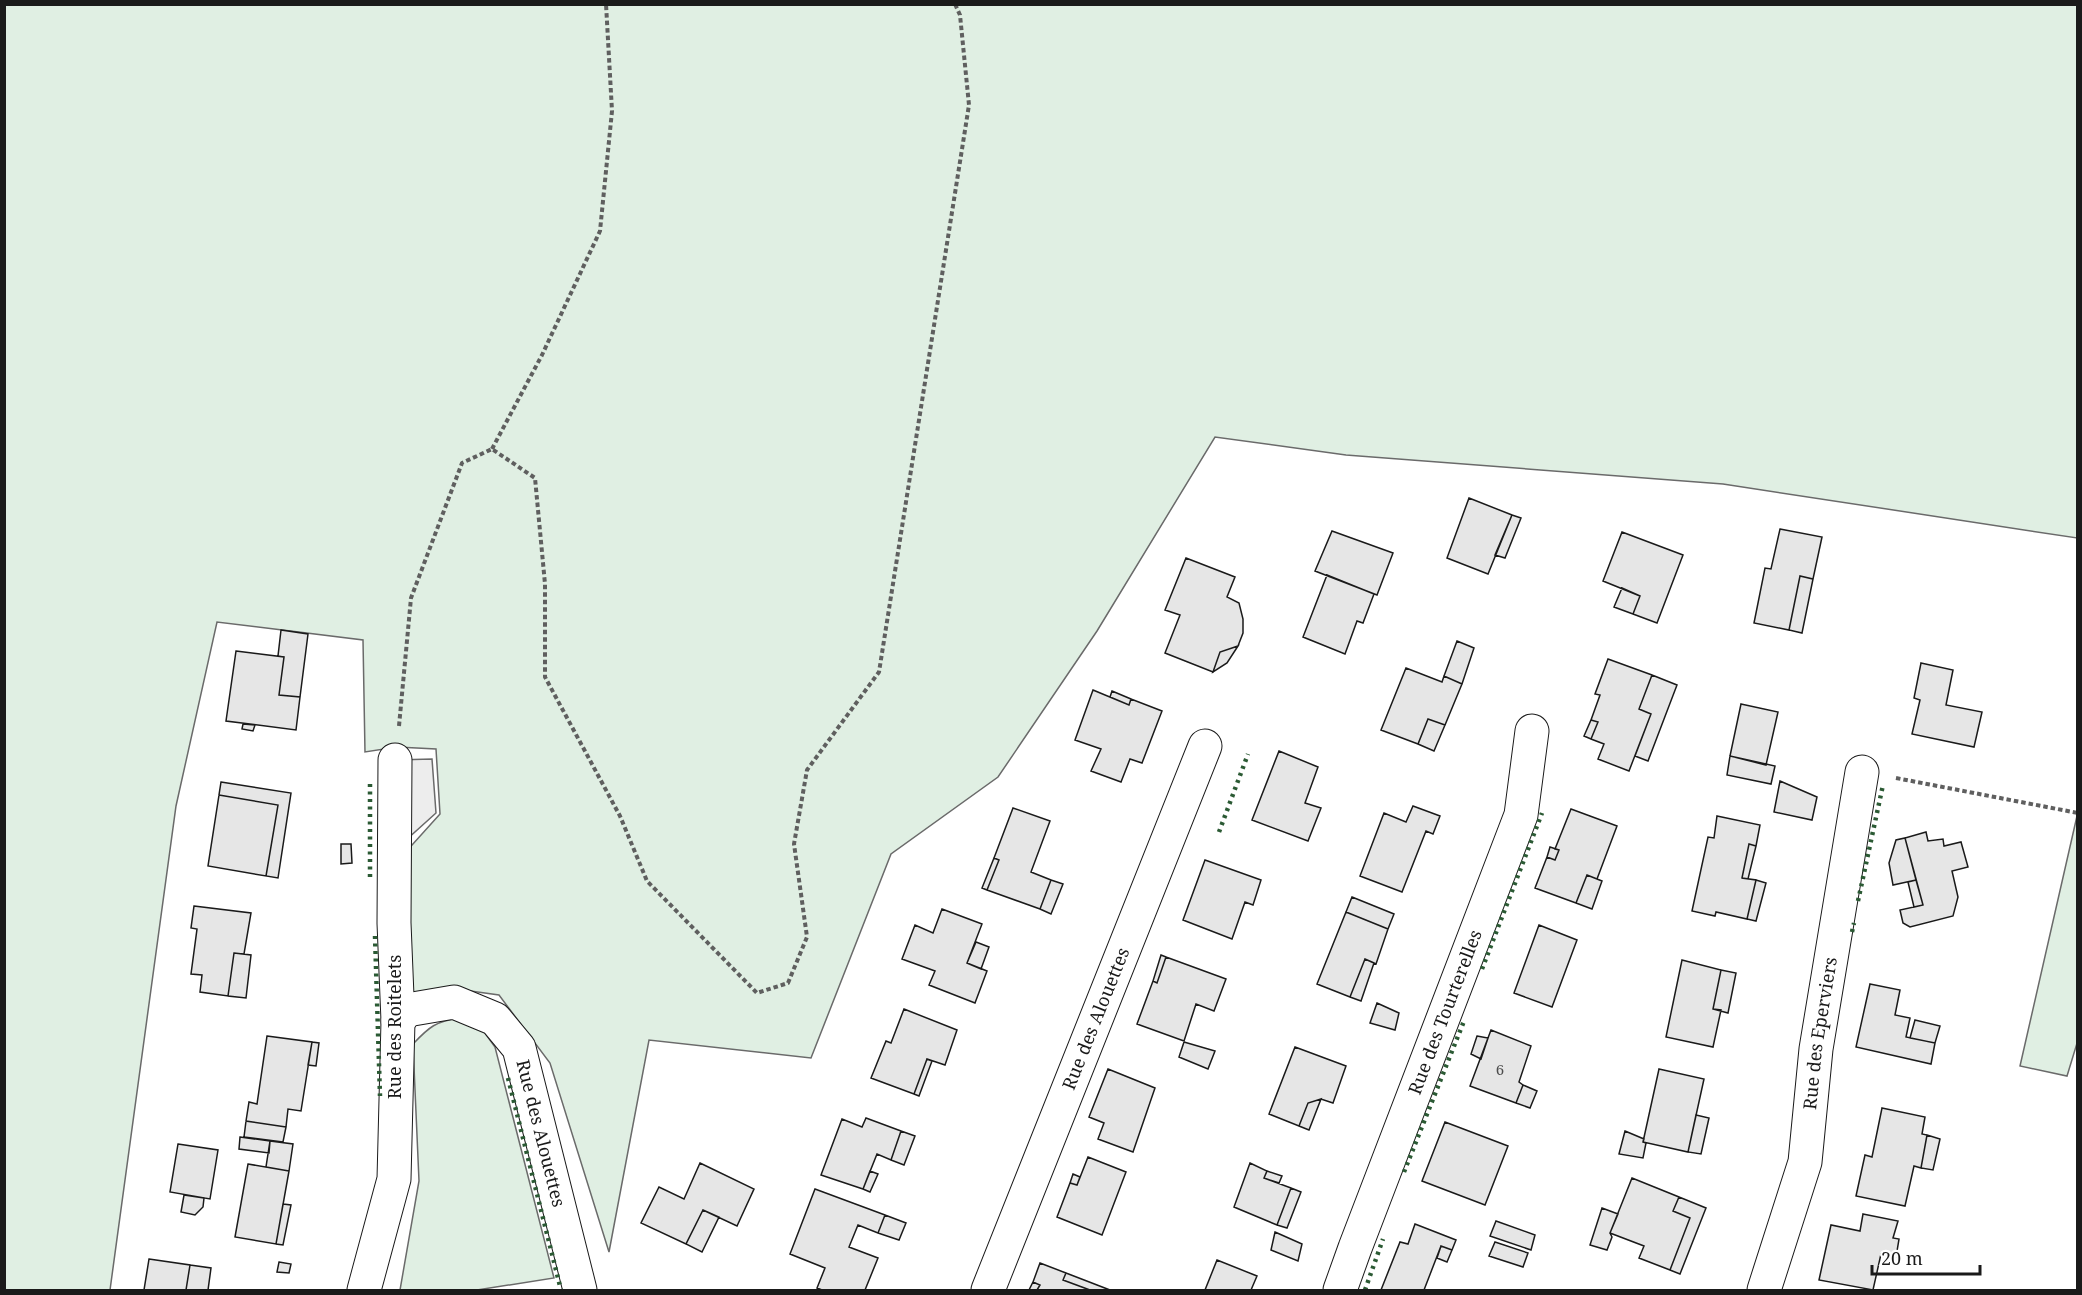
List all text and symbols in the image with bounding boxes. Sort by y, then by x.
street label: Rue des Tourterelles [1402,926,1487,1098]
street label: Rue des Alouettes [1056,944,1134,1093]
street label: Rue des Roitelets [382,955,406,1099]
street label: Rue des Eperviers [1797,955,1842,1111]
street label: Rue des Alouettes [511,1057,572,1209]
house number: 6 [1496,1059,1504,1079]
scale bar [1872,1238,1980,1276]
text: 20 m [1881,1246,1923,1270]

